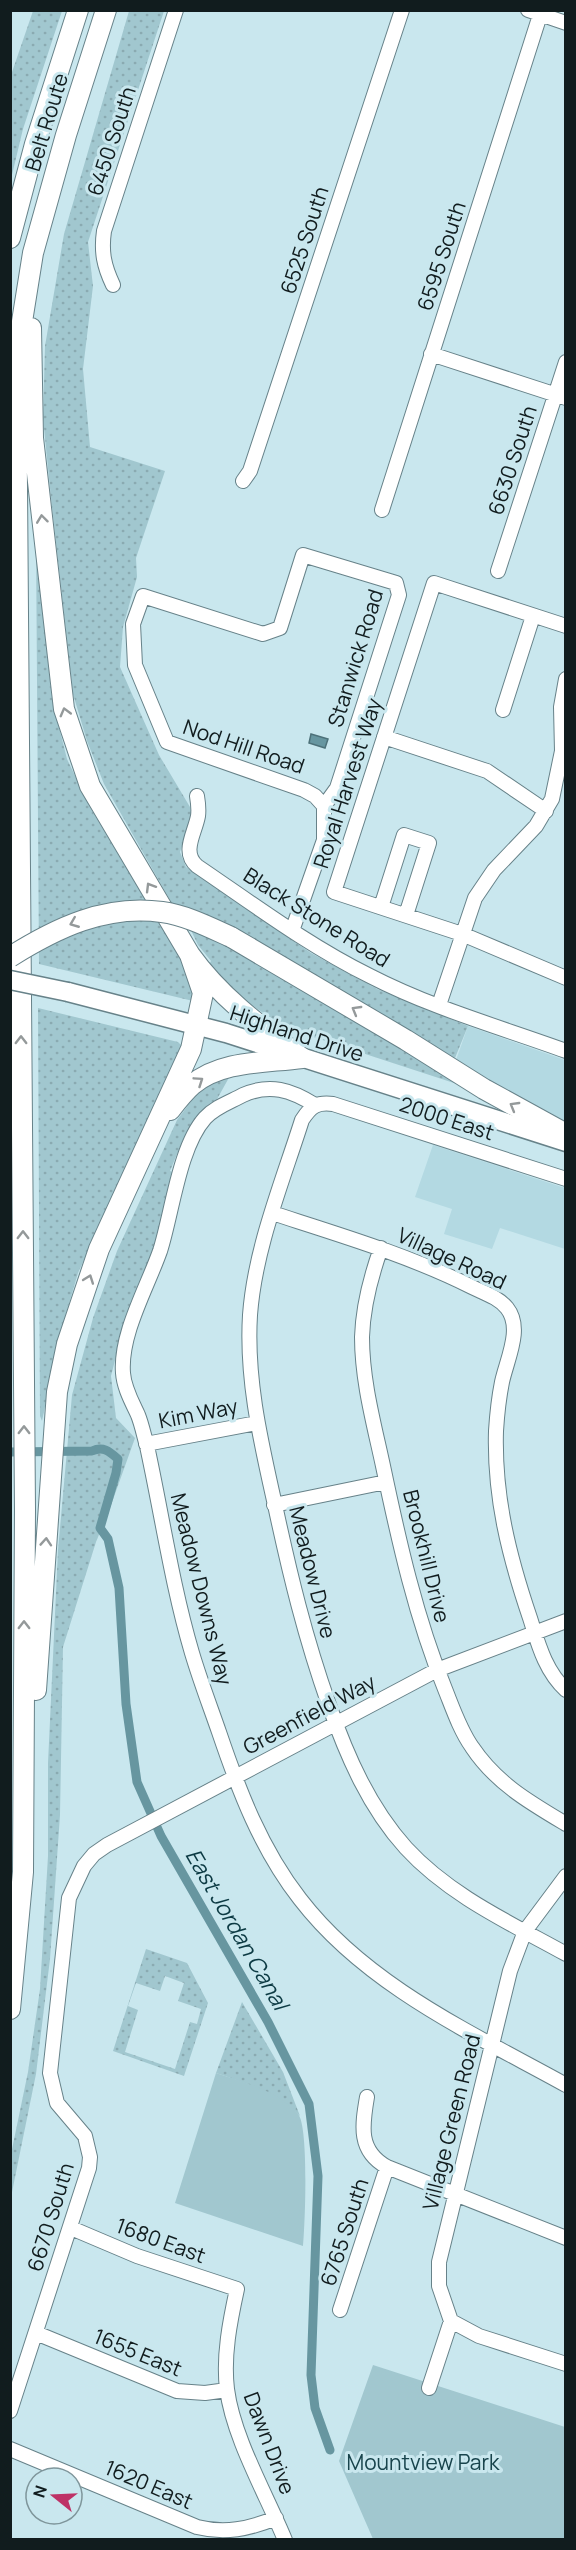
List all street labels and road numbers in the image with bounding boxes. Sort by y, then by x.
street label: Belt Route [18,70,74,174]
street label: 6450 South [80,83,142,199]
street label: 6525 South [273,183,335,297]
street label: 6595 South [410,198,472,314]
street label: 6630 South [481,402,543,518]
street label: Stanwick Road [321,586,389,730]
street label: Royal Harvest Way [306,694,388,872]
street label: Nod Hill Road [180,712,308,780]
street label: Black Stone Road [238,861,396,973]
street label: Highland Drive [227,998,367,1068]
street label: 2000 East [396,1090,498,1146]
street label: Village Road [393,1221,511,1295]
street label: Kim Way [156,1392,240,1434]
street label: Brookhill Drive [397,1487,457,1625]
street label: Meadow Downs Way [165,1490,239,1688]
street label: Meadow Drive [283,1503,343,1641]
street label: Greenfield Way [238,1667,380,1761]
street label: Village Green Road [416,2031,486,2213]
street label: 6670 South [20,2159,80,2275]
street label: 6765 South [313,2175,375,2289]
street label: 1680 East [112,2211,210,2269]
street label: 1655 East [90,2322,186,2382]
street label: Dawn Drive [238,2388,302,2498]
street label: 1620 East [101,2453,197,2515]

